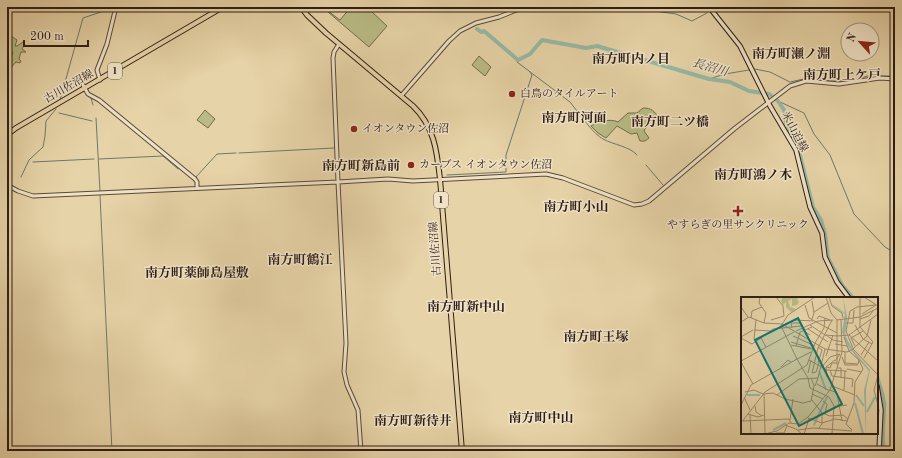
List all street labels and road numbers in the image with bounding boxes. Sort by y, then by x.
road number: 1 [108,63,122,79]
street label: 古川佐沼線 [41,67,96,106]
street label: 米山迫線 [779,109,811,154]
road number: 1 [434,192,448,208]
street label: 古川佐沼線 [427,221,443,277]

